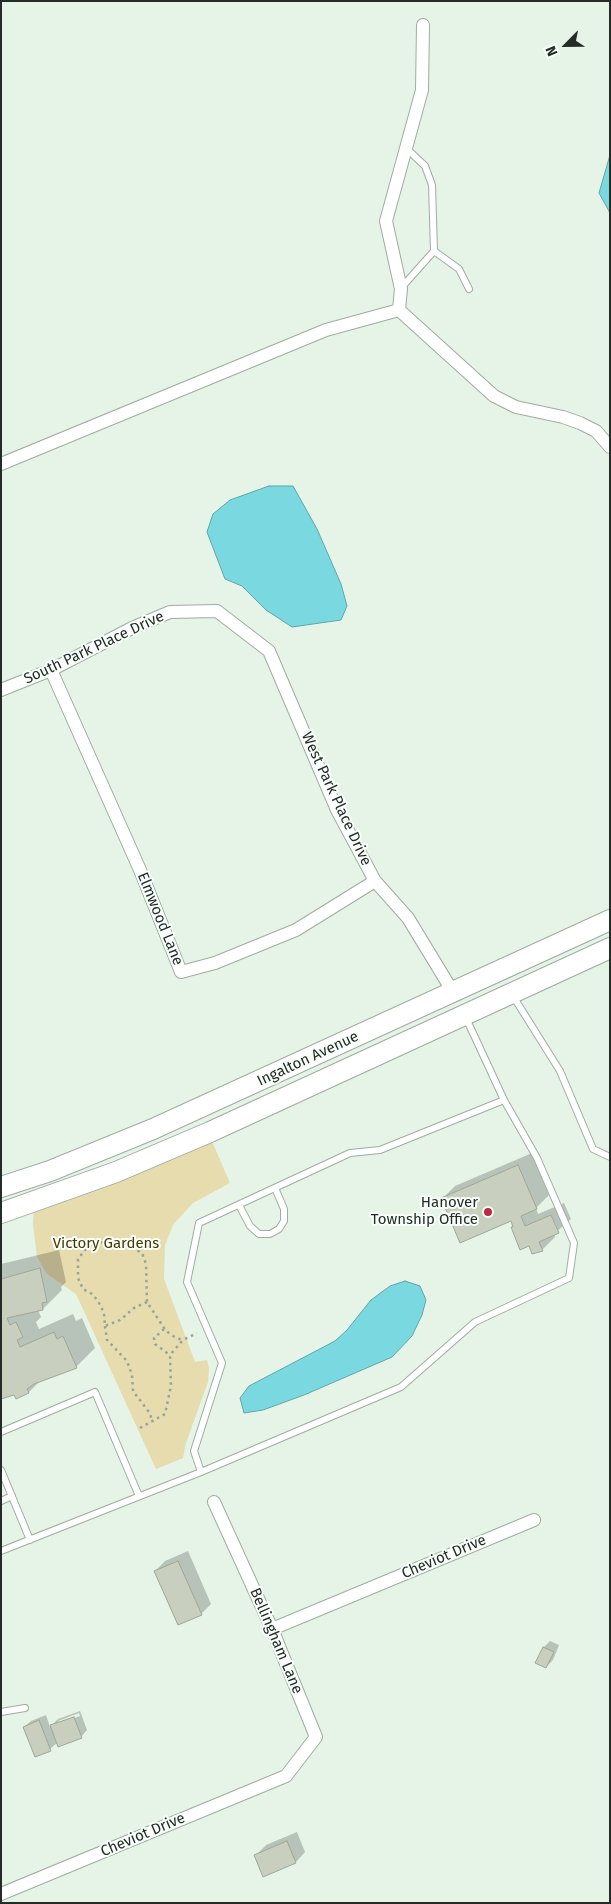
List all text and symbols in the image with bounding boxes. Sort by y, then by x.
north arrow [541,20,591,70]
text: N [542,43,561,59]
street label: South Park Place Drive [21,608,167,688]
street label: West Park Place Drive [297,729,375,869]
street label: Elmwood Lane [133,870,187,968]
street label: Ingalton Avenue [255,1028,361,1090]
place label: Hanover Township Office [371,1194,478,1229]
marker: Hanover Township Office [482,1206,494,1218]
park label: Victory Gardens [53,1235,159,1253]
street label: Cheviot Drive [399,1531,489,1583]
street label: Bellingham Lane [246,1585,306,1697]
street label: Cheviot Drive [98,1809,188,1861]

